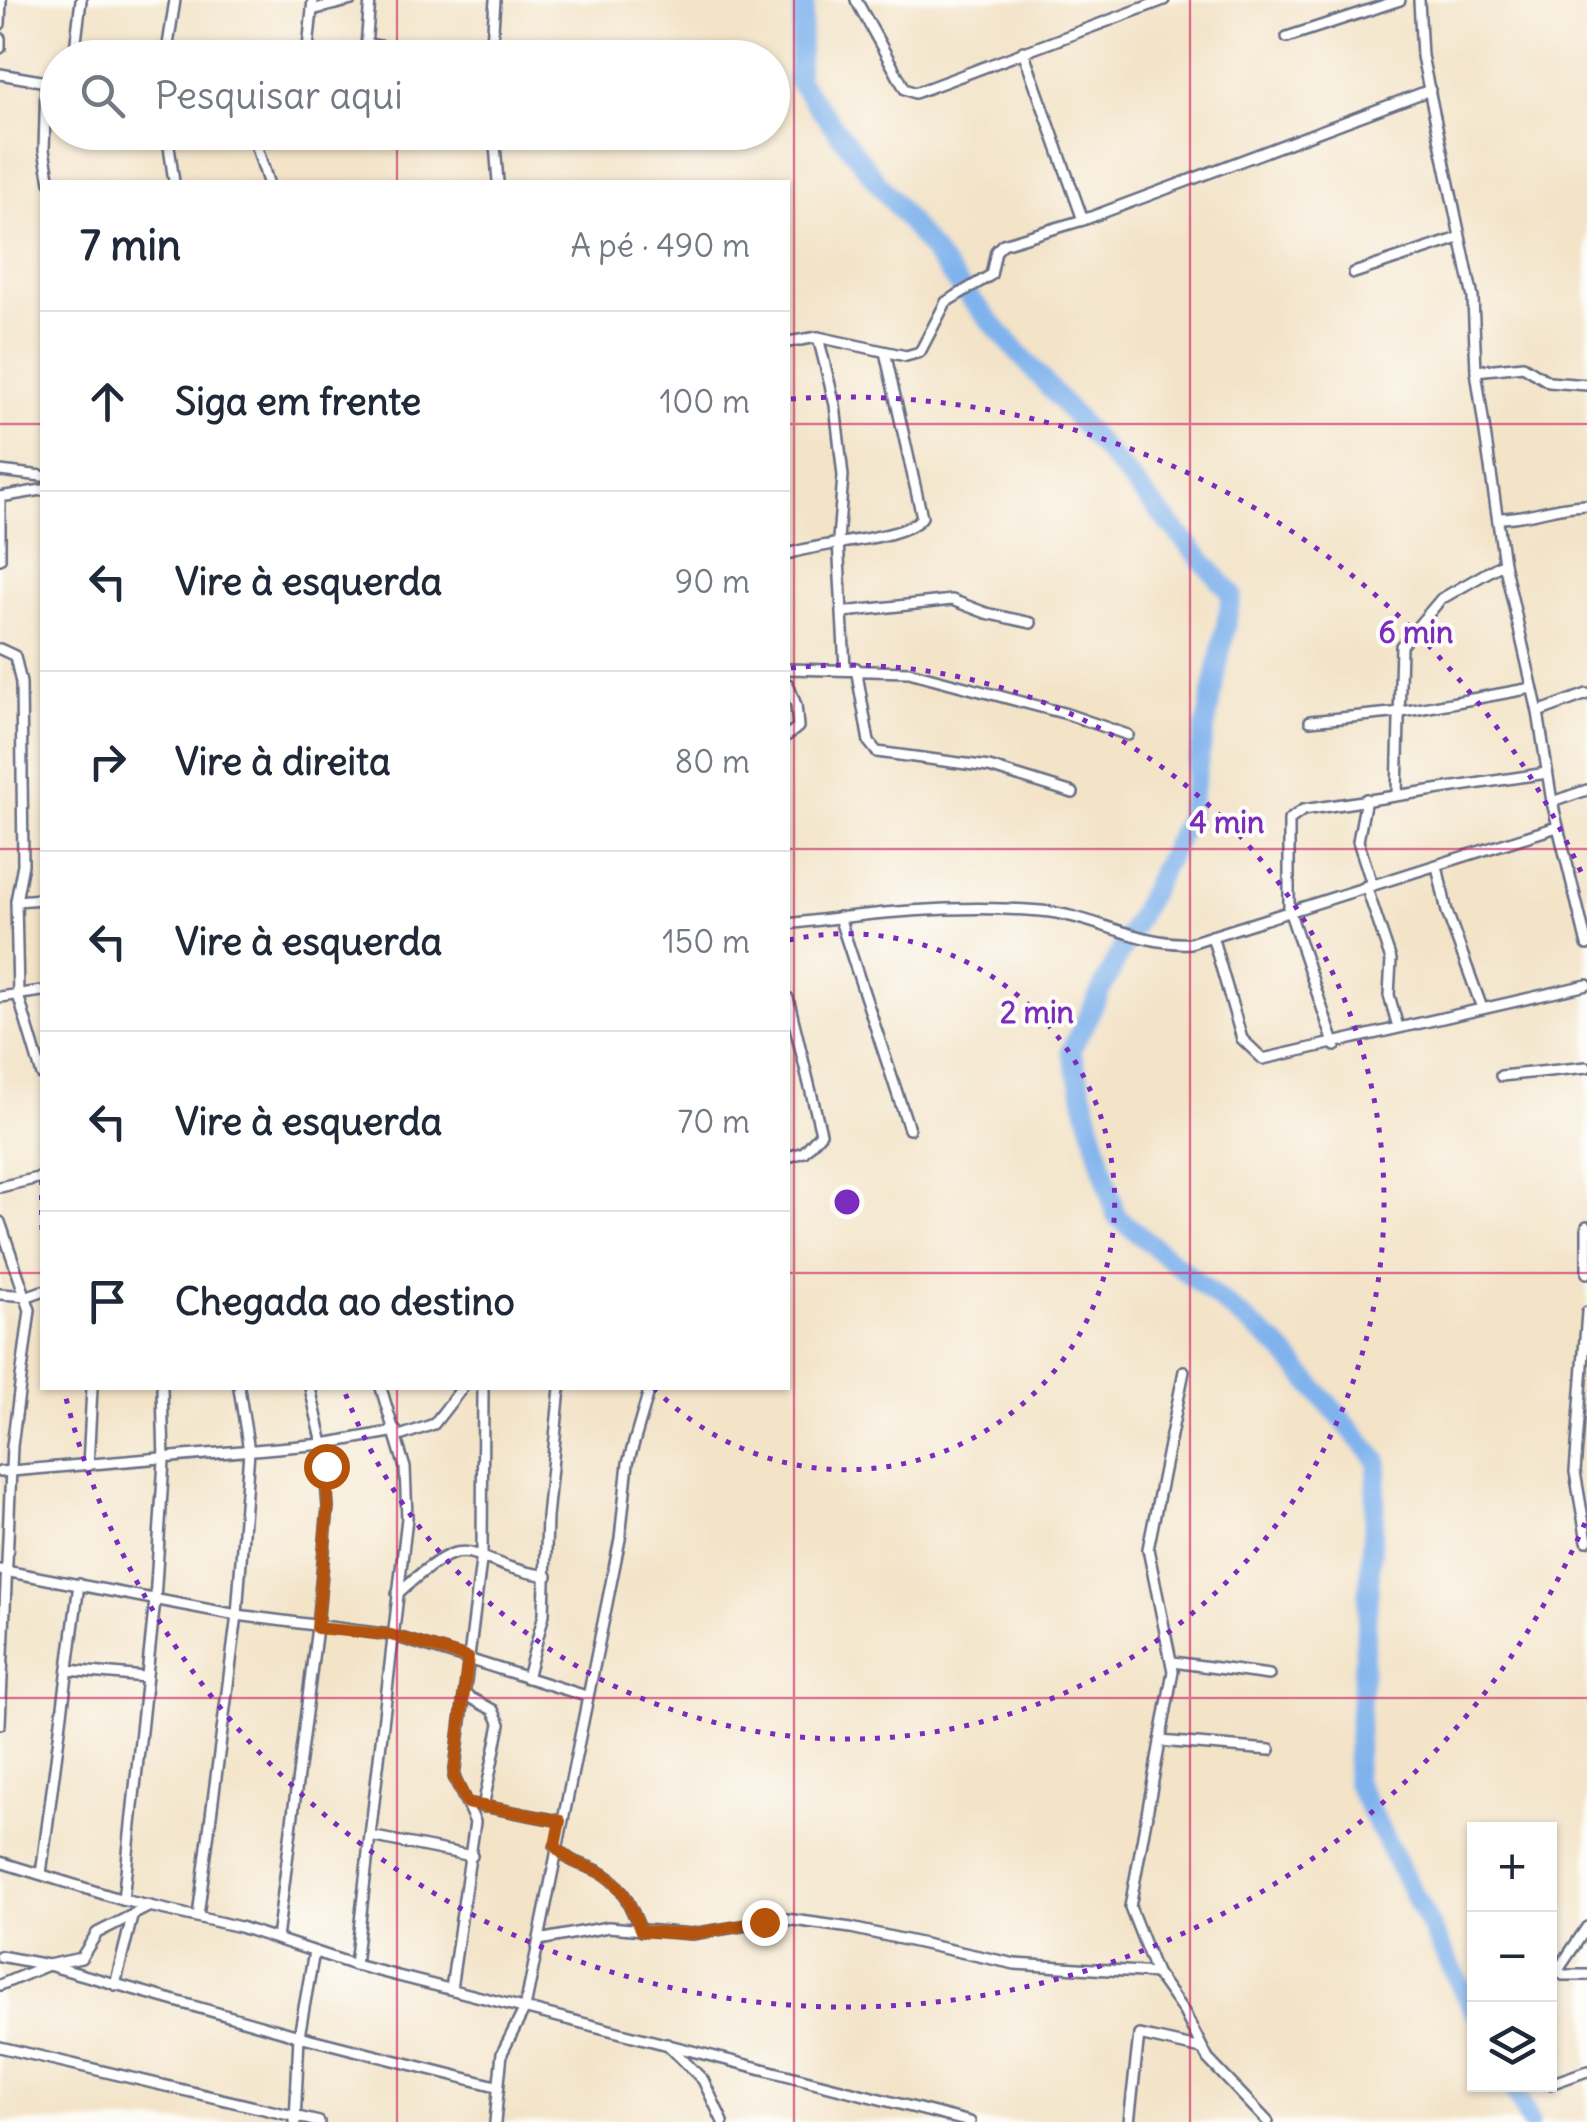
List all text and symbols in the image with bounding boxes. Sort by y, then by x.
search box [40,40,790,150]
icon: search [75,68,130,123]
text: Pesquisar aqui [155,72,403,119]
text: 7 min [80,219,181,271]
text: A pé · 490 m [570,225,750,266]
icon: ahead [80,374,135,429]
text: Siga em frente [175,378,421,425]
text: 100 m [660,381,750,422]
icon: left [80,554,135,609]
text: Vire à esquerda [175,558,442,605]
text: 90 m [675,561,750,602]
text: 6 min [1379,613,1453,651]
icon: right [80,734,135,789]
text: Vire à direita [175,738,391,785]
text: 80 m [675,741,750,782]
text: 4 min [1190,803,1264,841]
icon: left [80,914,135,969]
text: Vire à esquerda [175,918,442,965]
text: 150 m [662,921,750,962]
text: 2 min [1000,993,1074,1031]
icon: left [80,1094,135,1149]
text: Vire à esquerda [175,1098,442,1145]
text: 70 m [678,1101,750,1142]
centre of rings [829,1184,865,1220]
icon: arrive [80,1274,135,1329]
text: Chegada ao destino [175,1278,515,1325]
route start [304,1444,350,1490]
map controls [1467,1822,1557,2092]
button: + [1467,1822,1557,1912]
route end [742,1900,788,1946]
button: − [1467,1912,1557,2002]
button: layers [1467,2002,1557,2092]

